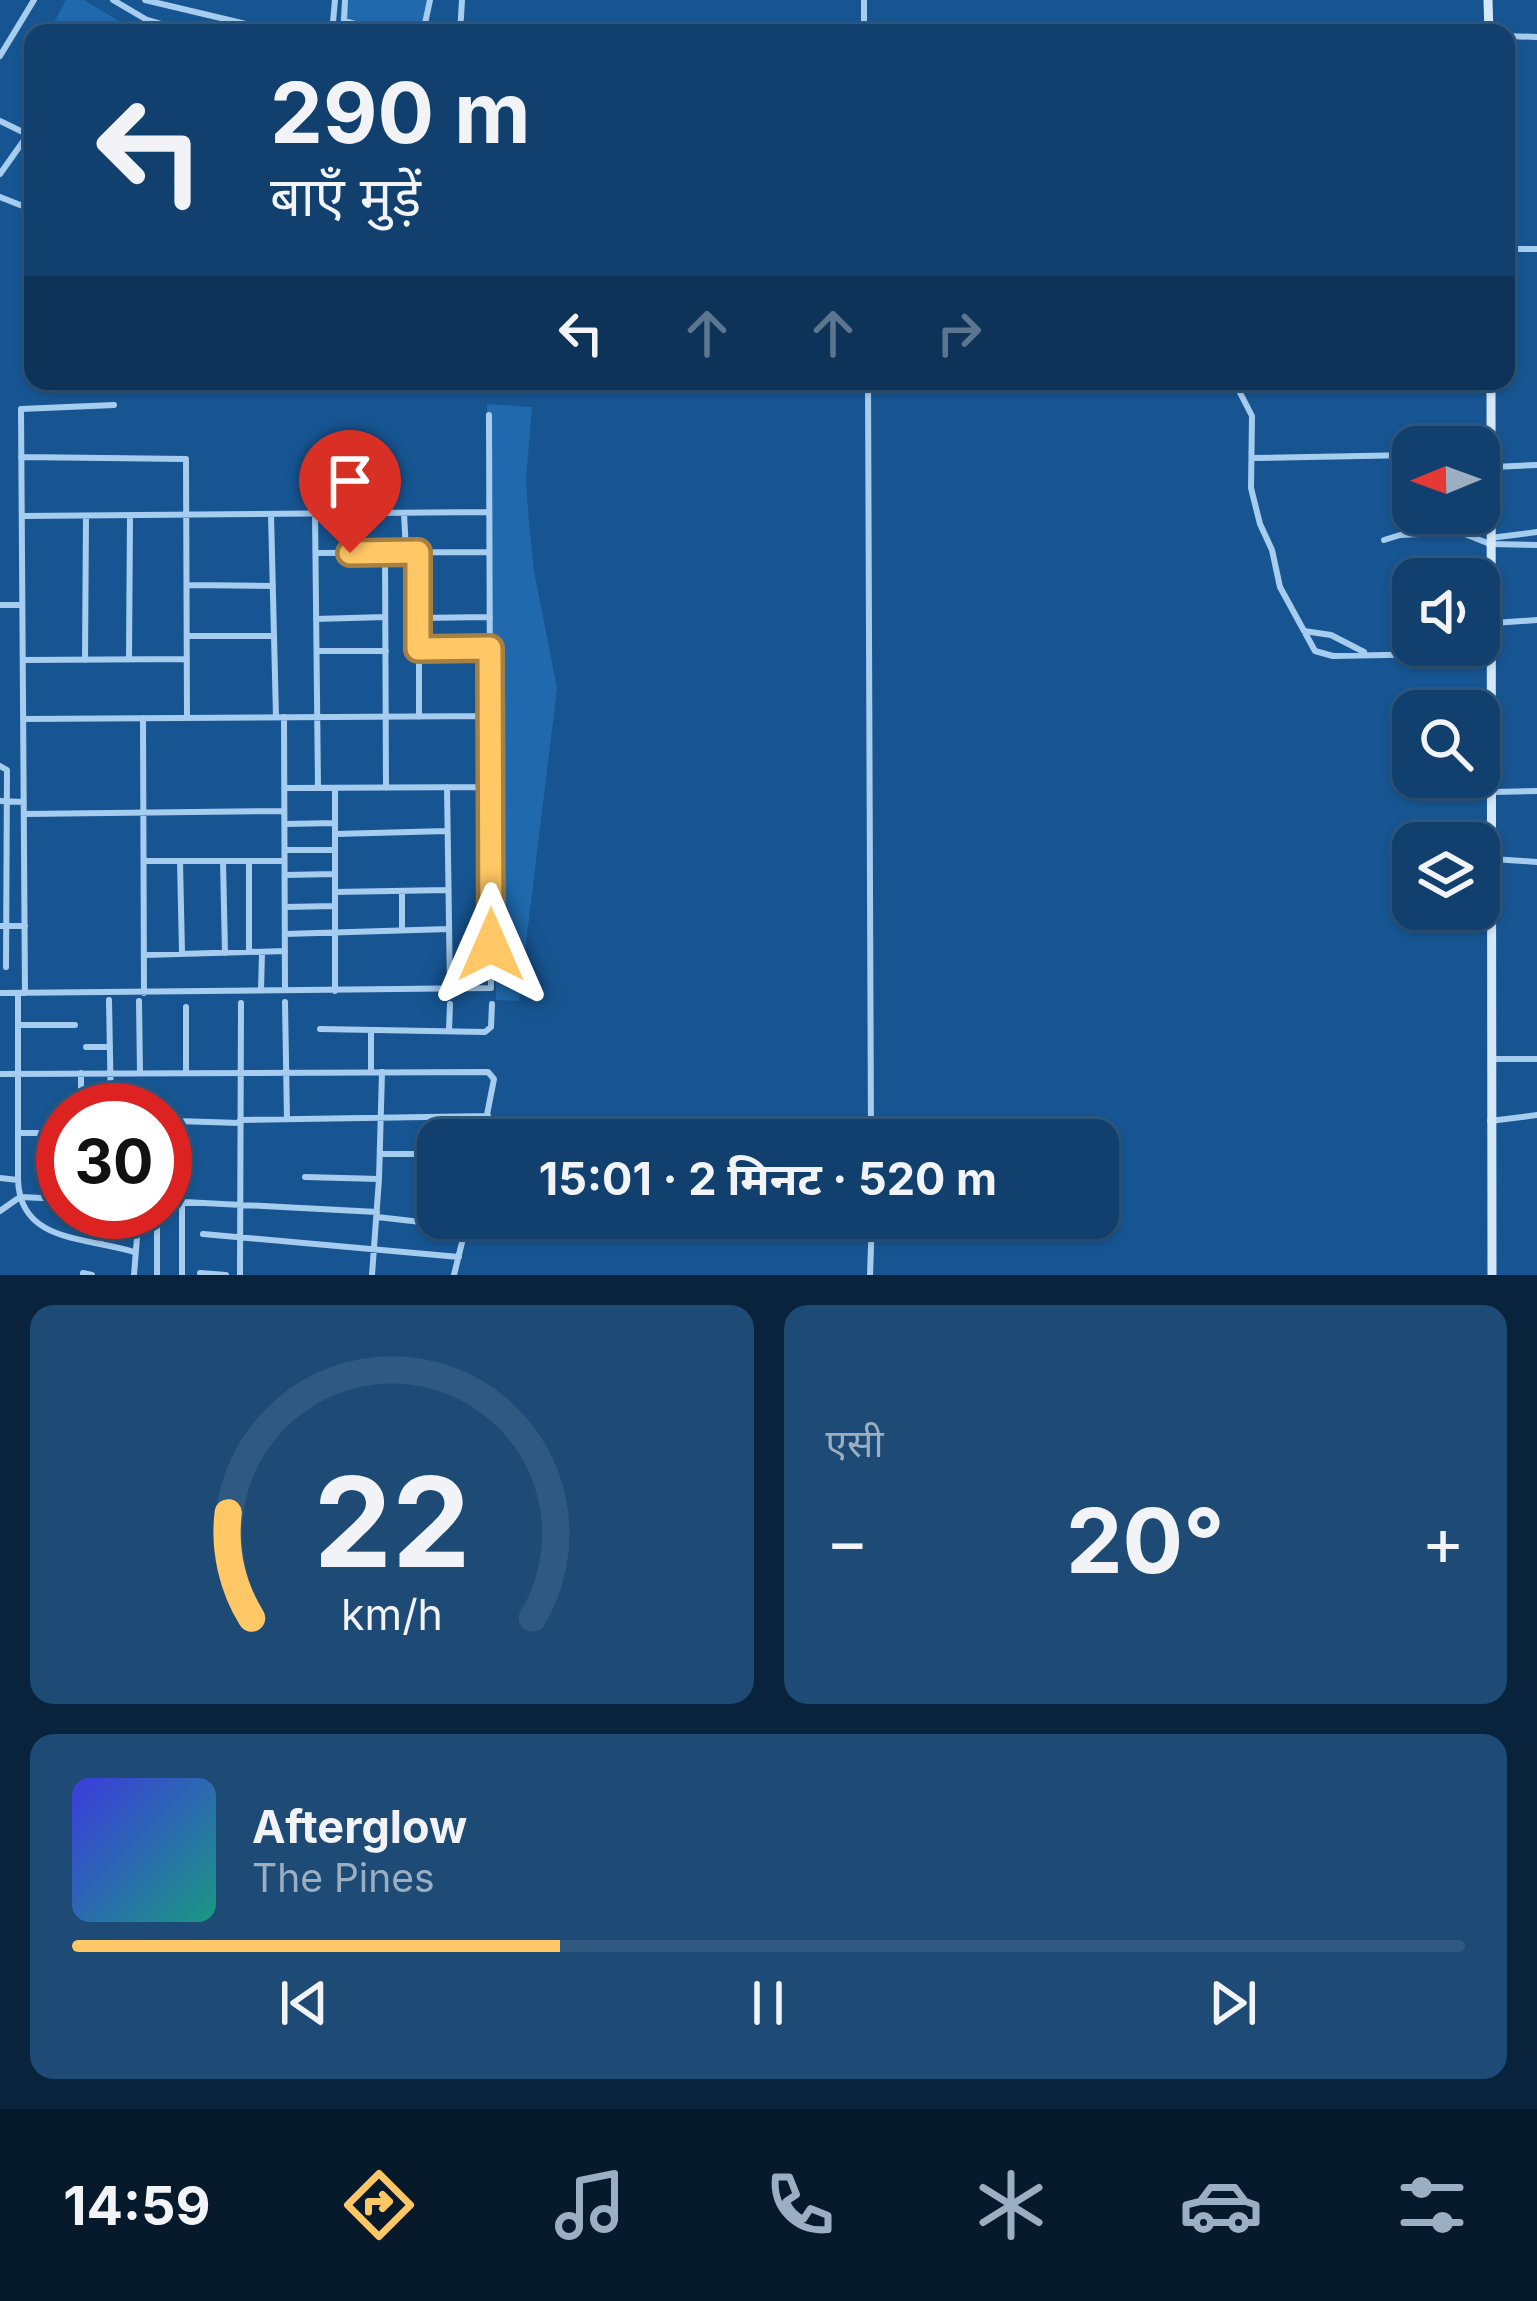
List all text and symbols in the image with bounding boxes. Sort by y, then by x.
text: 290 m [270,62,531,163]
icon: left [72,72,228,228]
text: बाएँ मुड़ें [270,164,421,229]
icon: left [548,300,614,366]
icon: ahead [674,300,740,366]
icon: ahead [800,300,866,366]
icon: right [926,300,992,366]
north arrow [1392,426,1500,534]
map controls [1392,426,1500,930]
pin [299,430,401,553]
icon: arrive [317,448,383,514]
button: sound [1392,558,1500,666]
button: search [1392,690,1500,798]
button: layers [1392,822,1500,930]
position arrow [428,882,554,1008]
speed limit sign: 30 [36,1083,192,1239]
text: 15:01 · 2 मिनट · 520 m [539,1151,997,1206]
text: एसी [826,1419,884,1466]
text: 22 [313,1446,470,1597]
text: 20° [1066,1486,1225,1595]
text: − [826,1501,869,1581]
text: + [1421,1501,1465,1581]
text: km/h [341,1587,443,1639]
text: Afterglow [252,1799,467,1854]
text: The Pines [252,1854,435,1901]
icon: previous [271,1970,337,2036]
icon: pause [735,1970,801,2036]
icon: next [1200,1970,1266,2036]
icon: directions [337,2163,421,2247]
icon: music [548,2163,632,2247]
icon: phone [758,2163,842,2247]
icon: climate [969,2163,1053,2247]
icon: car [1179,2163,1263,2247]
icon: filters [1390,2163,1474,2247]
text: 14:59 [63,2173,211,2238]

